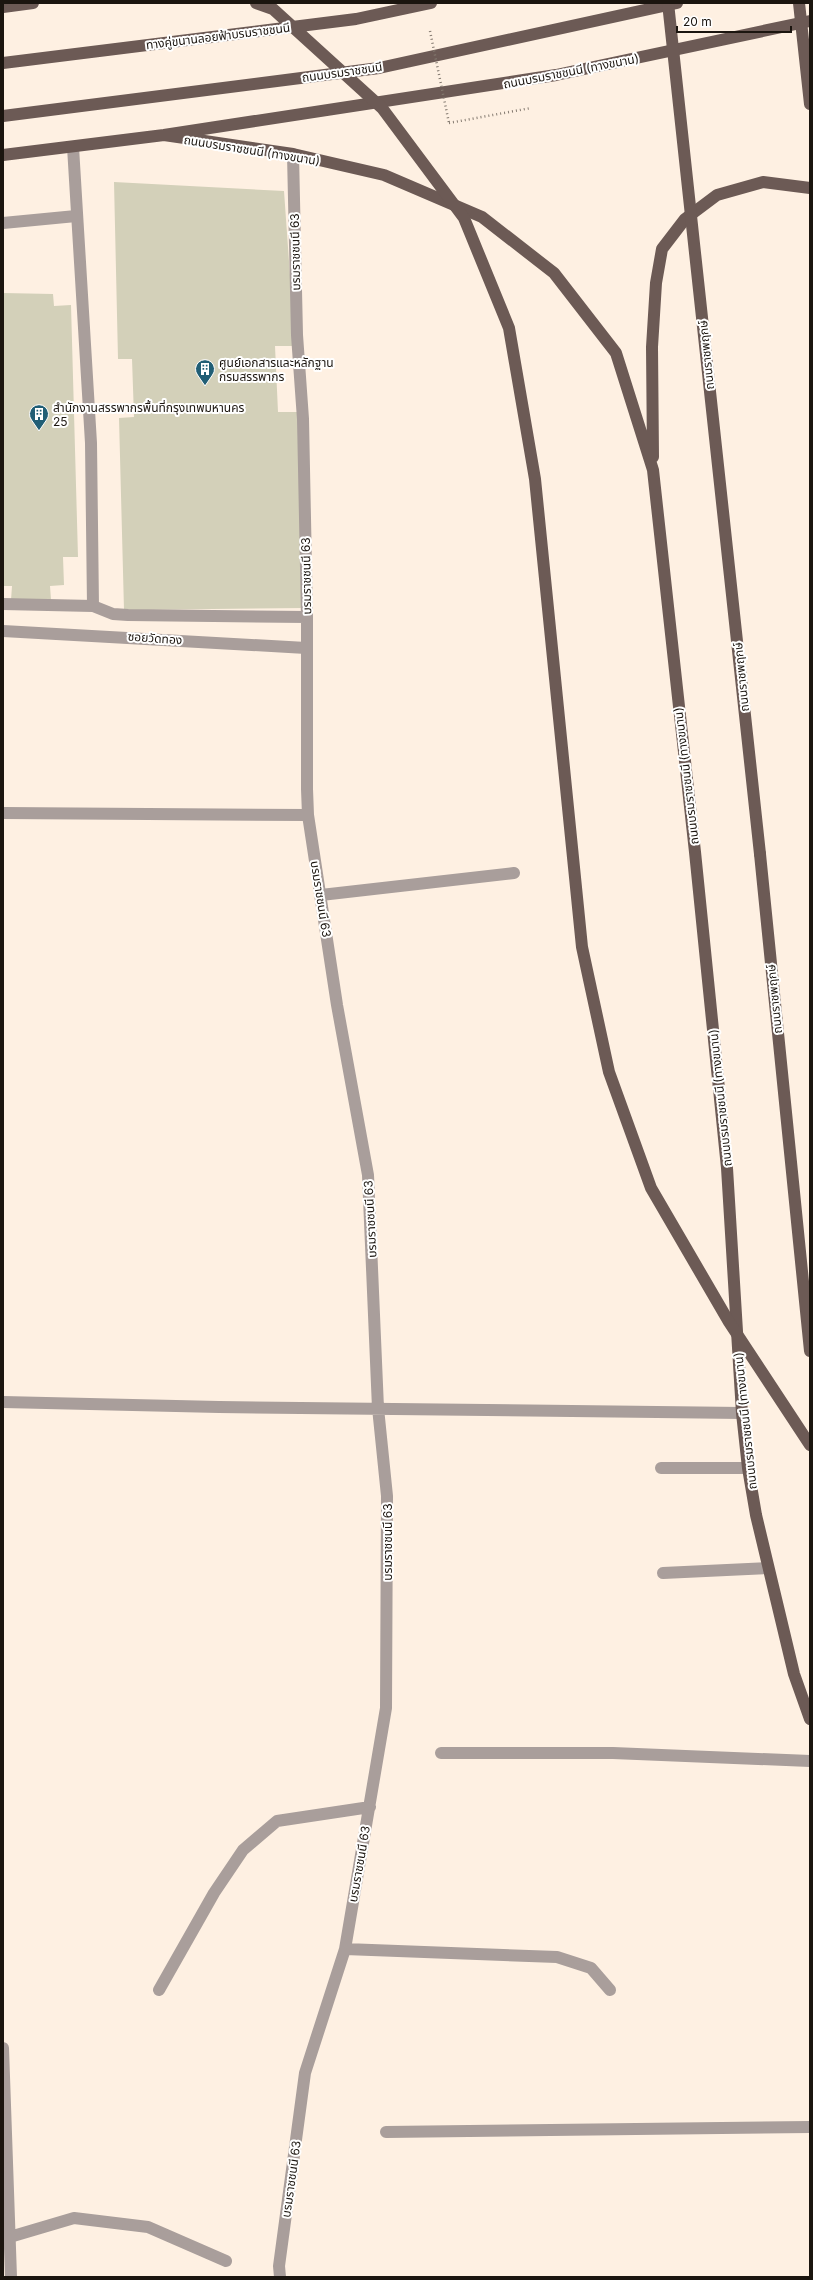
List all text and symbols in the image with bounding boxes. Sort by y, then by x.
scale bar [677,8,791,34]
text: 20 m [683,14,712,29]
street label: ทางคู่ขนานลอยฟ้าบรมราชชนนี [145,20,291,52]
street label: ถนนบรมราชชนนี (ทางขนาน) [502,50,640,92]
street label: ถนนบรมราชชนนี [301,59,383,85]
street label: ถนนบรมราชชนนี (ทางขนาน) [183,132,321,168]
street label: บรมราชชนนี 63 [287,213,303,291]
street label: ถนนราชพฤกษ์ [695,319,717,390]
place label: ศูนย์เอกสารและหลักฐาน กรมสรรพากร [219,355,334,384]
building icon: ศูนย์เอกสารและหลักฐาน กรมสรรพากร [194,358,216,386]
place label: สำนักงานสรรพากรพื้นที่กรุงเทพมหานคร 25 [53,399,245,429]
building icon: สำนักงานสรรพากรพื้นที่กรุงเทพมหานคร 25 [28,403,50,431]
street label: บรมราชชนนี 63 [298,537,314,615]
street label: ซอยวัดทอง [127,629,183,647]
street label: ถนนราชพฤกษ์ [730,641,752,712]
street label: ถนนบรมราชชนนี (ทางขนาน) [670,707,702,845]
street label: บรมราชชนนี 63 [308,860,334,938]
street label: ถนนราชพฤกษ์ [763,963,785,1034]
street label: ถนนบรมราชชนนี (ทางขนาน) [705,1029,735,1167]
street label: บรมราชชนนี 63 [360,1180,380,1258]
street label: ถนนบรมราชชนนี (ทางขนาน) [730,1352,760,1490]
street label: บรมราชชนนี 63 [380,1503,395,1581]
street label: บรมราชชนนี 63 [345,1825,373,1903]
street label: บรมราชชนนี 63 [278,2140,304,2218]

